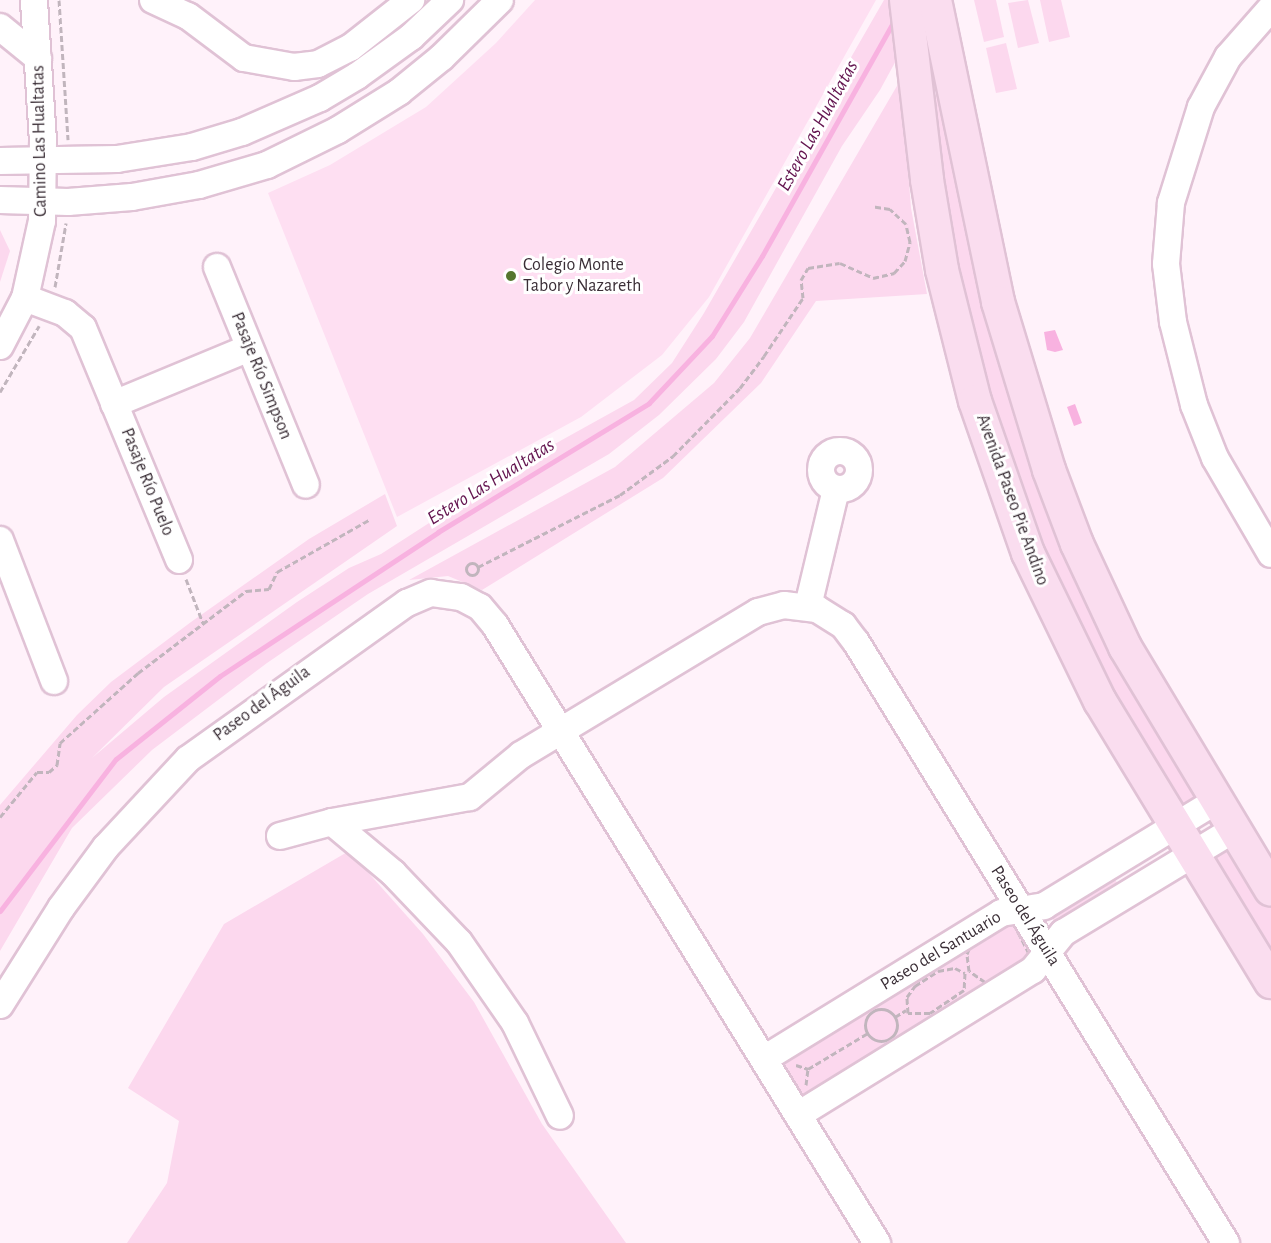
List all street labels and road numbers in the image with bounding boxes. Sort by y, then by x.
street label: Camino Las Hualtatas [28,65,52,217]
street label: Pasaje Río Simpson [226,309,296,443]
street label: Avenida Paseo Pie Andino [971,412,1053,588]
street label: Pasaje Río Puelo [116,425,178,539]
street label: Paseo del Águila [209,662,315,746]
street label: Paseo del Águila [986,862,1064,970]
street label: Paseo del Santuario [877,907,1005,995]

